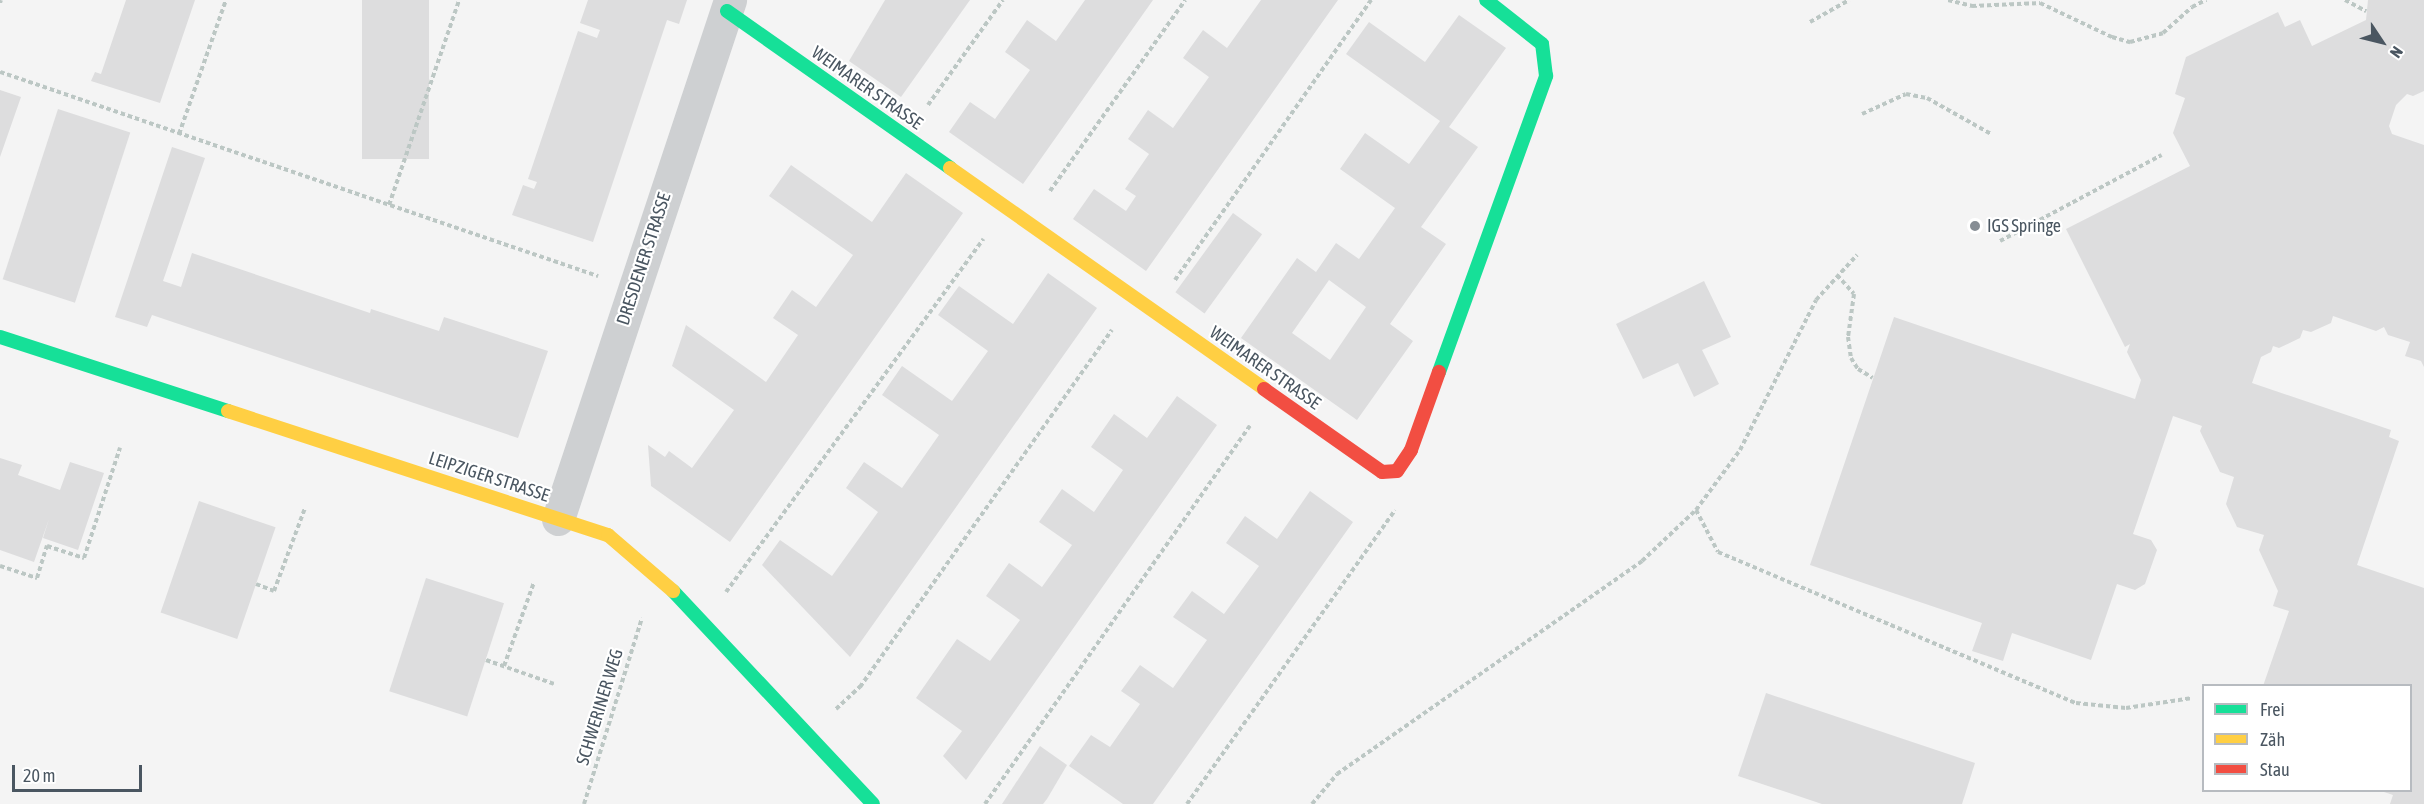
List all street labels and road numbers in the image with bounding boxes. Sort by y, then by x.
street label: WEIMARER STRASSE [807,42,927,134]
street label: DRESDENER STRASSE [612,190,676,328]
street label: WEIMARER STRASSE [1205,322,1325,414]
street label: LEIPZIGER STRASSE [426,447,552,507]
street label: SCHWERINER WEG [572,646,628,768]

